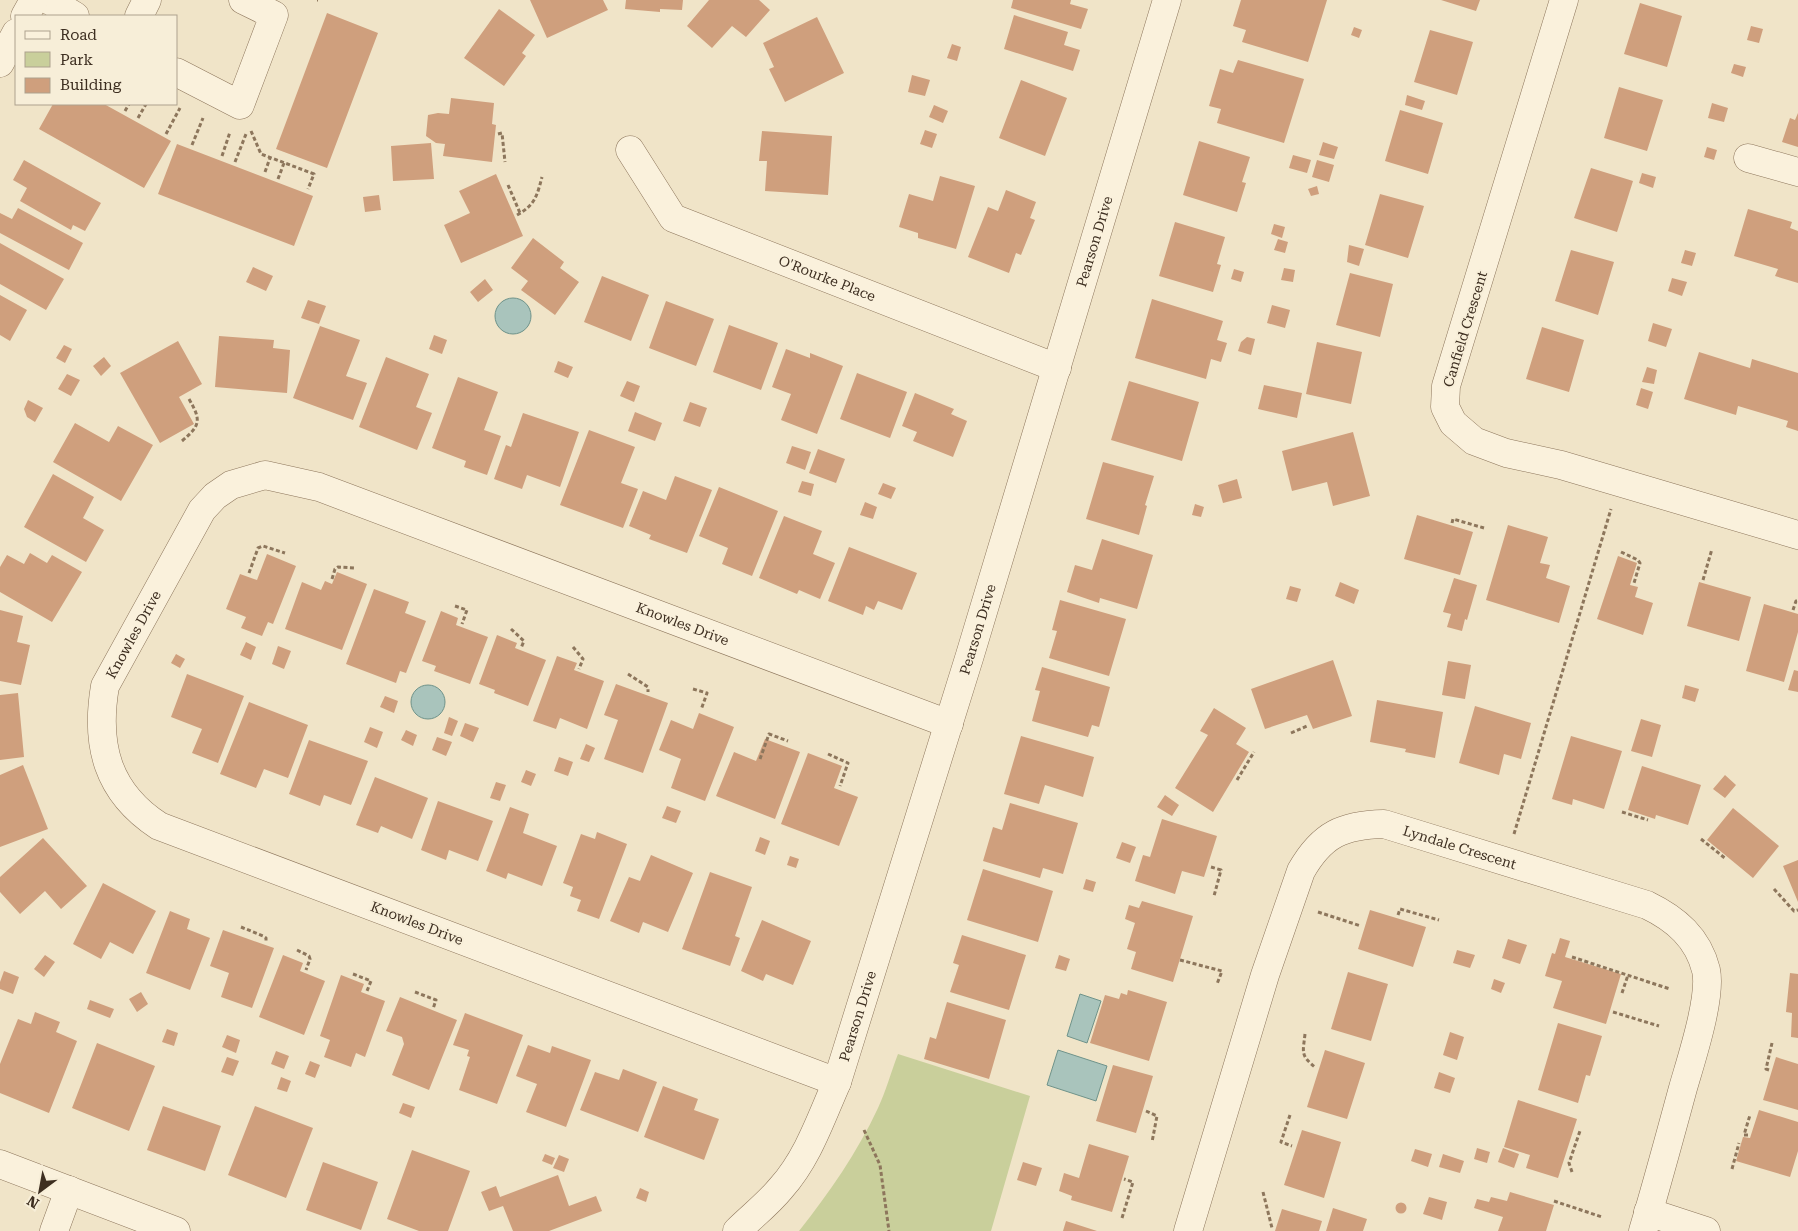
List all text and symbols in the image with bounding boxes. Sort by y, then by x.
legend [15,15,178,105]
text: Road [60,26,97,44]
text: Park [60,51,94,69]
text: Building [60,76,122,94]
street label: Pearson Drive [1073,194,1116,289]
street label: O'Rourke Place [777,252,878,304]
street label: Canfield Crescent [1440,269,1490,389]
street label: Pearson Drive [956,582,999,677]
street label: Knowles Drive [103,587,164,681]
street label: Knowles Drive [634,599,732,649]
street label: Lyndale Crescent [1401,822,1518,872]
street label: Knowles Drive [368,898,466,948]
street label: Pearson Drive [836,969,879,1063]
north arrow [15,1166,65,1216]
text: N [24,1192,42,1212]

